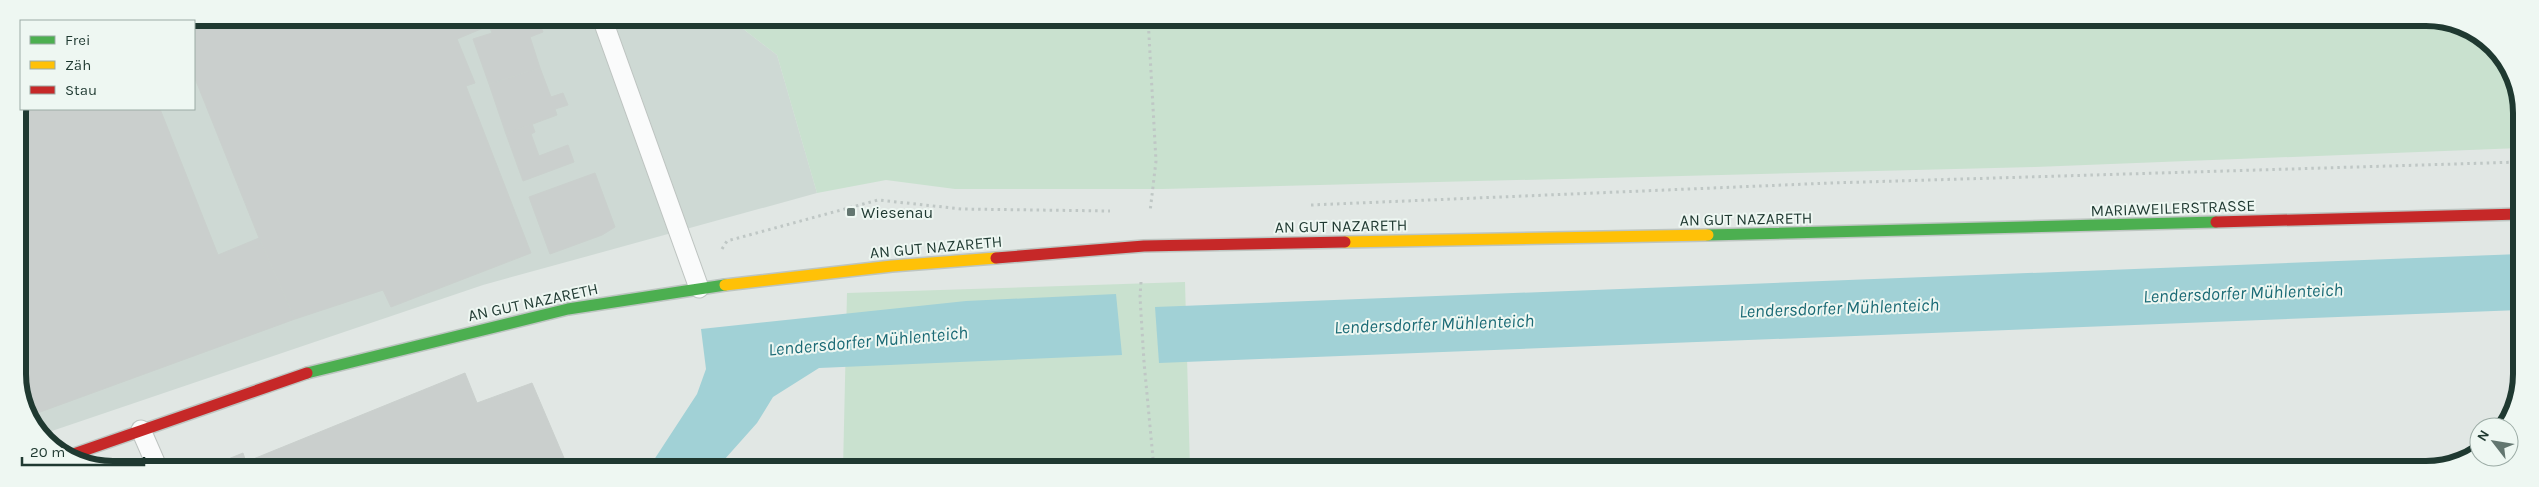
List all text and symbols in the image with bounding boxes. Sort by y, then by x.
legend [20,20,195,110]
text: Frei [65,31,90,49]
text: Zäh [65,56,91,74]
text: Stau [65,81,97,99]
street label: MARIAWEILERSTRASSE [2090,196,2256,220]
place label: Wiesenau [861,203,933,222]
marker: Wiesenau [845,206,857,218]
street label: AN GUT NAZARETH [1679,208,1813,230]
street label: AN GUT NAZARETH [1274,215,1408,237]
street label: AN GUT NAZARETH [869,232,1003,262]
street label: AN GUT NAZARETH [466,279,600,325]
water label: Lendersdorfer Mühlenteich [2143,279,2343,307]
water label: Lendersdorfer Mühlenteich [1739,294,1939,322]
water label: Lendersdorfer Mühlenteich [1334,310,1534,338]
water label: Lendersdorfer Mühlenteich [767,321,969,361]
north arrow [2469,417,2519,467]
text: N [2473,427,2493,444]
scale bar [22,434,145,466]
text: 20 m [30,443,65,461]

